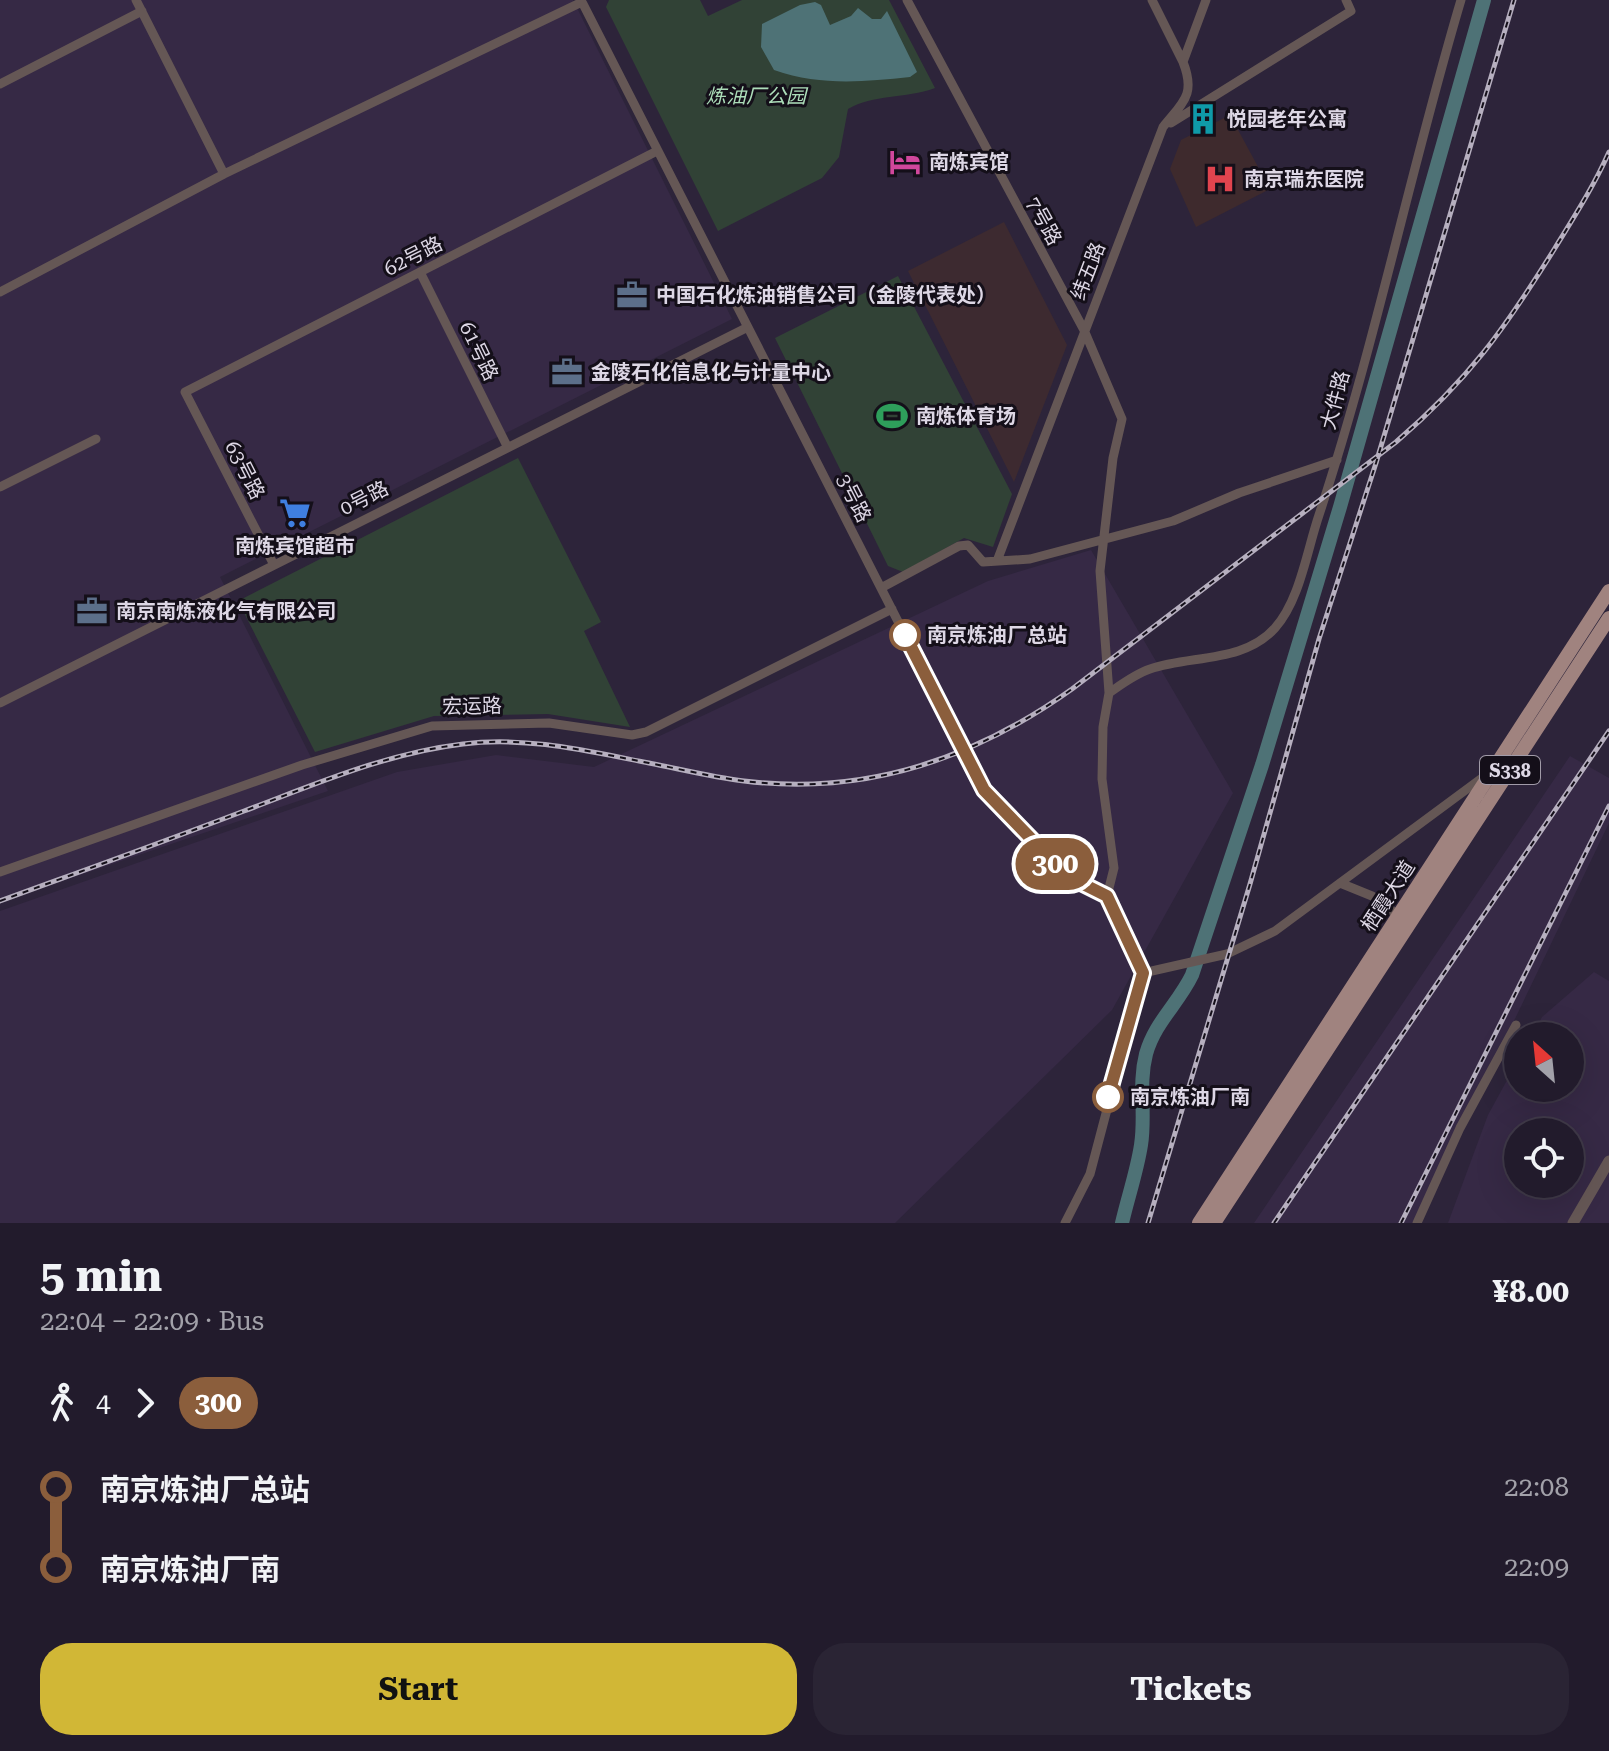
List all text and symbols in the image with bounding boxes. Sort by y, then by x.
park label: 炼油厂公园 [706,84,809,108]
building icon: 悦园老年公寓 [1186,102,1220,136]
place label: 悦园老年公寓 [1227,107,1347,131]
hotel icon: 南炼宾馆 [888,145,922,179]
place label: 南炼宾馆 [929,150,1009,174]
hospital icon: 南京瑞东医院 [1203,162,1237,196]
place label: 南京瑞东医院 [1244,167,1364,191]
street label: 7号路 [1021,193,1067,249]
street label: 62号路 [380,231,446,281]
street label: 纬五路 [1066,239,1110,303]
office icon: 中国石化炼油销售公司（金陵代表处） [615,278,649,312]
place label: 中国石化炼油销售公司（金陵代表处） [656,283,996,307]
street label: 61号路 [455,318,503,384]
office icon: 金陵石化信息化与计量中心 [550,355,584,389]
place label: 金陵石化信息化与计量中心 [591,360,831,384]
street label: 大件路 [1316,368,1354,432]
sports icon: 南炼体育场 [875,399,909,433]
place label: 南炼体育场 [916,404,1016,428]
street label: 63号路 [220,437,270,503]
street label: 3号路 [832,470,876,526]
street label: 0号路 [336,476,392,520]
supermarket icon: 南炼宾馆超市 [278,496,312,530]
place label: 南炼宾馆超市 [235,534,355,558]
office icon: 南京南炼液化气有限公司 [75,594,109,628]
place label: 南京南炼液化气有限公司 [116,599,336,623]
marker: 南京炼油厂总站 [890,620,920,650]
place label: 南京炼油厂总站 [927,623,1067,647]
street label: 宏运路 [442,693,502,719]
road number: S338 [1480,756,1540,784]
line badge: 300 [1009,838,1101,890]
text: 300 [1031,847,1079,880]
street label: 栖霞大道 [1356,856,1420,936]
north arrow [1504,1022,1584,1102]
map controls [1504,1022,1584,1198]
marker: 南京炼油厂南 [1093,1082,1123,1112]
place label: 南京炼油厂南 [1130,1085,1250,1109]
button: locate [1504,1118,1584,1198]
text: 5 min [40,1250,162,1302]
text: ¥8.00 [1492,1274,1569,1309]
text: 22:04 – 22:09 · Bus [40,1306,264,1336]
icon: walk [40,1381,84,1425]
icon: forward [123,1381,167,1425]
text: 300 [195,1386,242,1419]
text: 4 [96,1388,111,1418]
text: 南京炼油厂总站 [100,1472,310,1507]
text: 22:08 [1504,1472,1569,1502]
text: 南京炼油厂南 [100,1552,280,1587]
text: 22:09 [1504,1552,1569,1582]
button: Start [40,1643,797,1735]
button: Tickets [813,1643,1569,1735]

